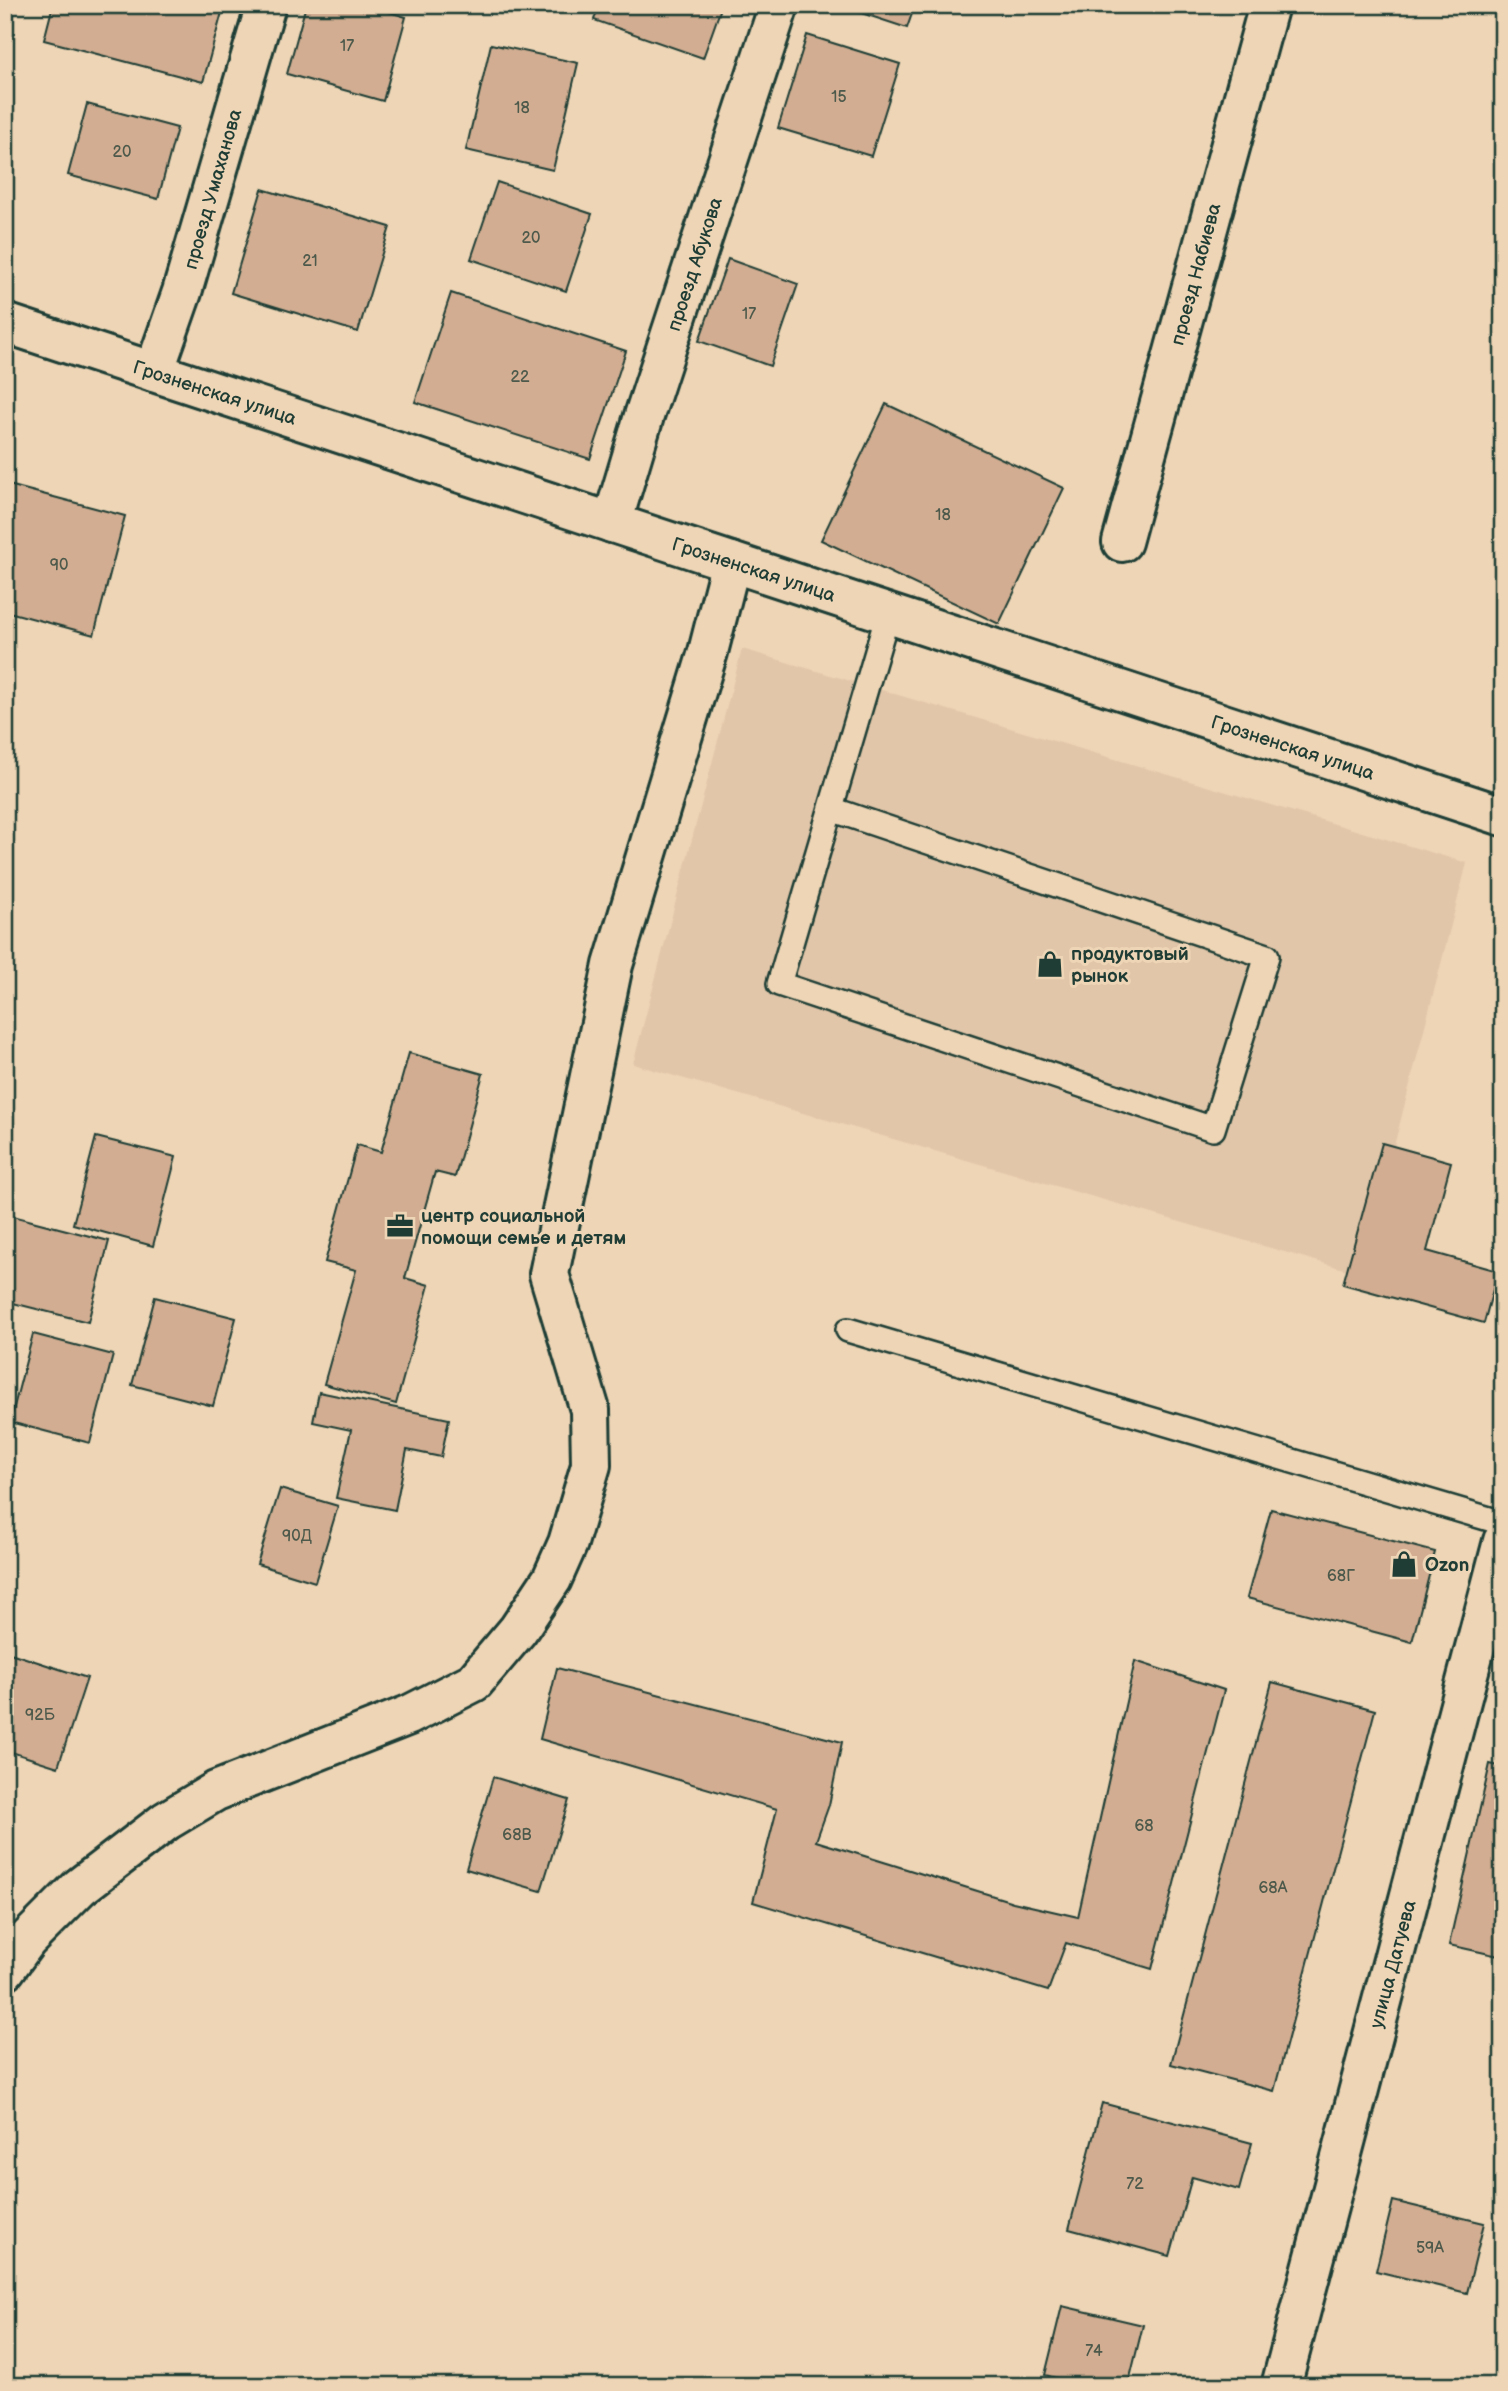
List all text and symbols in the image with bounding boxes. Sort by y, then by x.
house number: 17 [340,37,354,56]
house number: 15 [831,88,847,107]
house number: 18 [514,99,530,118]
street label: проезд Умаханова [180,107,247,272]
house number: 20 [113,143,131,162]
street label: проезд Абукова [663,195,728,334]
street label: проезд Набиева [1166,201,1226,348]
house number: 20 [522,229,540,248]
house number: 21 [302,252,318,271]
house number: 17 [742,305,756,324]
street label: Грозненская улица [130,356,299,431]
house number: 22 [511,368,530,387]
house number: 18 [935,506,951,525]
street label: Грозненская улица [669,533,838,608]
house number: 90 [50,556,68,575]
street label: Грозненская улица [1208,711,1377,786]
place label: продуктовый рынок [1071,943,1189,988]
shop icon: продуктовый рынок [1035,949,1065,979]
place label: центр социальной помощи семье и детям [421,1205,626,1250]
office icon: центр социальной помощи семье и детям [385,1211,415,1241]
house number: 90Д [282,1527,312,1546]
shop icon: Ozon [1389,1549,1419,1579]
place label: Ozon [1425,1554,1469,1577]
house number: 68Г [1327,1567,1355,1586]
house number: 92Б [25,1706,56,1725]
house number: 68 [1134,1817,1154,1836]
house number: 68В [502,1826,532,1845]
house number: 68А [1259,1879,1288,1898]
street label: улица Датуева [1365,1898,1422,2031]
house number: 72 [1126,2175,1144,2194]
house number: 59А [1416,2239,1444,2258]
house number: 74 [1085,2342,1103,2361]

